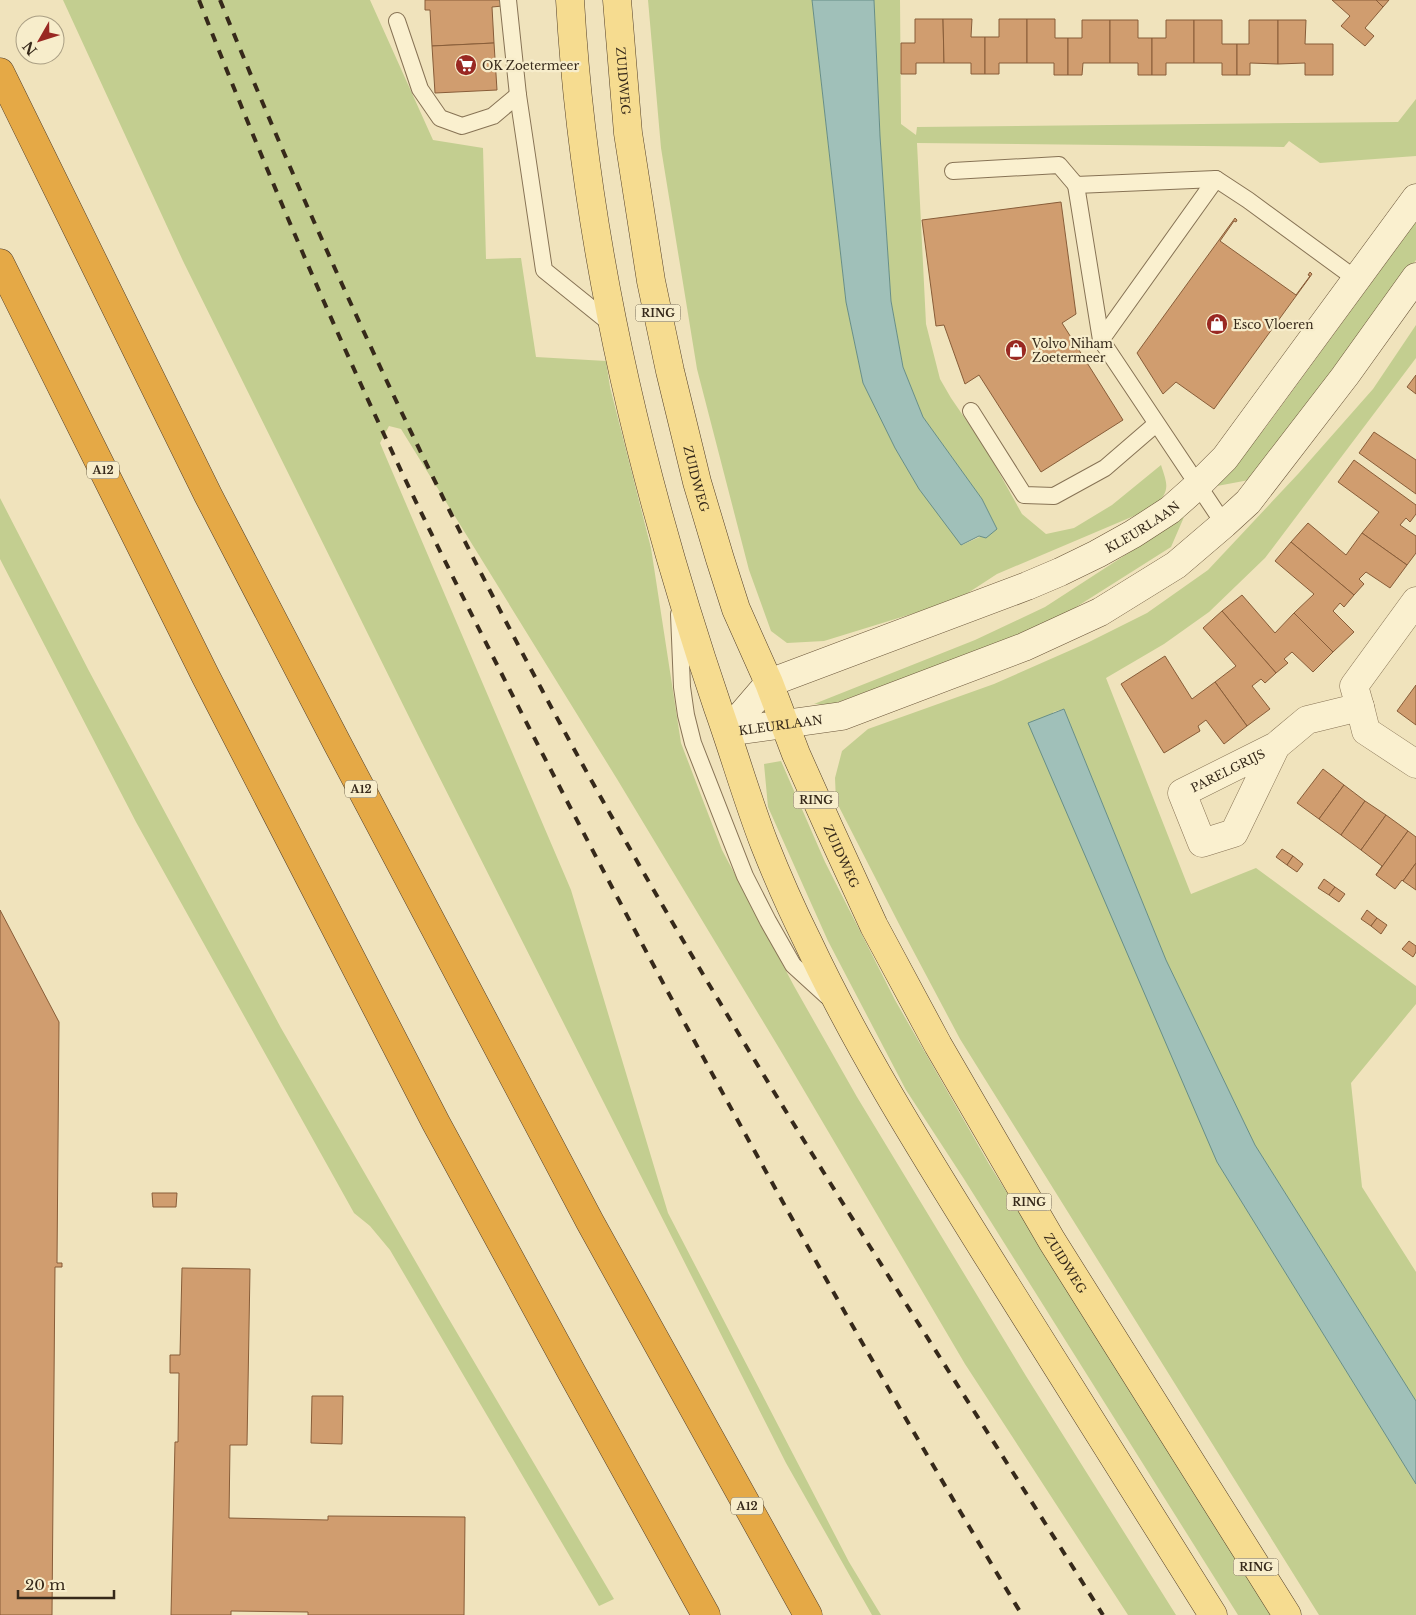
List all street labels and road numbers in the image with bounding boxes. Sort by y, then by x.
street label: ZUIDWEG [613,46,634,116]
road number: RING [636,304,680,322]
street label: ZUIDWEG [681,444,713,514]
road number: A12 [87,462,119,478]
street label: KLEURLAAN [1103,498,1183,555]
street label: KLEURLAAN [737,711,824,738]
street label: PARELGRIJS [1188,745,1267,795]
road number: A12 [345,781,377,798]
road number: RING [794,792,838,808]
street label: ZUIDWEG [821,822,863,890]
road number: RING [1006,1194,1052,1210]
street label: ZUIDWEG [1041,1230,1091,1296]
road number: A12 [731,1498,763,1514]
road number: RING [1234,1558,1278,1575]

